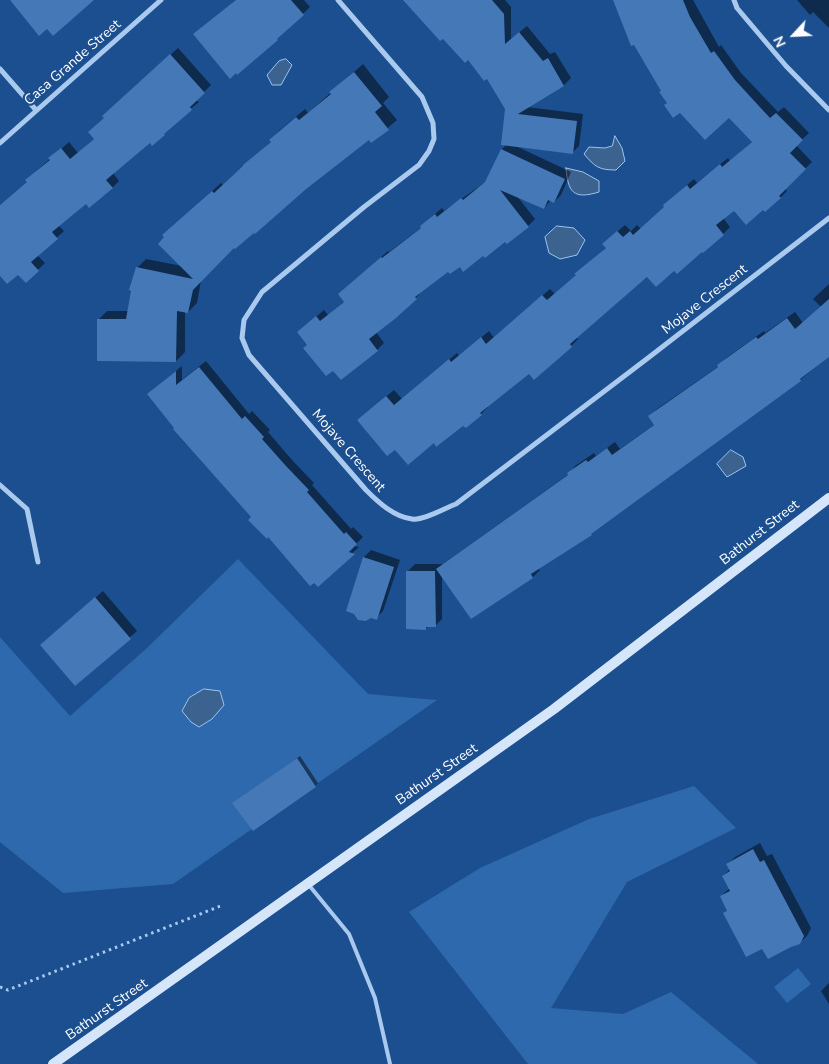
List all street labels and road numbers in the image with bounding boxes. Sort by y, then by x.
street label: Casa Grande Street [21,17,125,109]
street label: Mojave Crescent [659,261,751,339]
street label: Mojave Crescent [308,406,388,496]
street label: Bathurst Street [717,497,803,569]
street label: Bathurst Street [393,741,481,809]
street label: Bathurst Street [63,976,151,1044]

